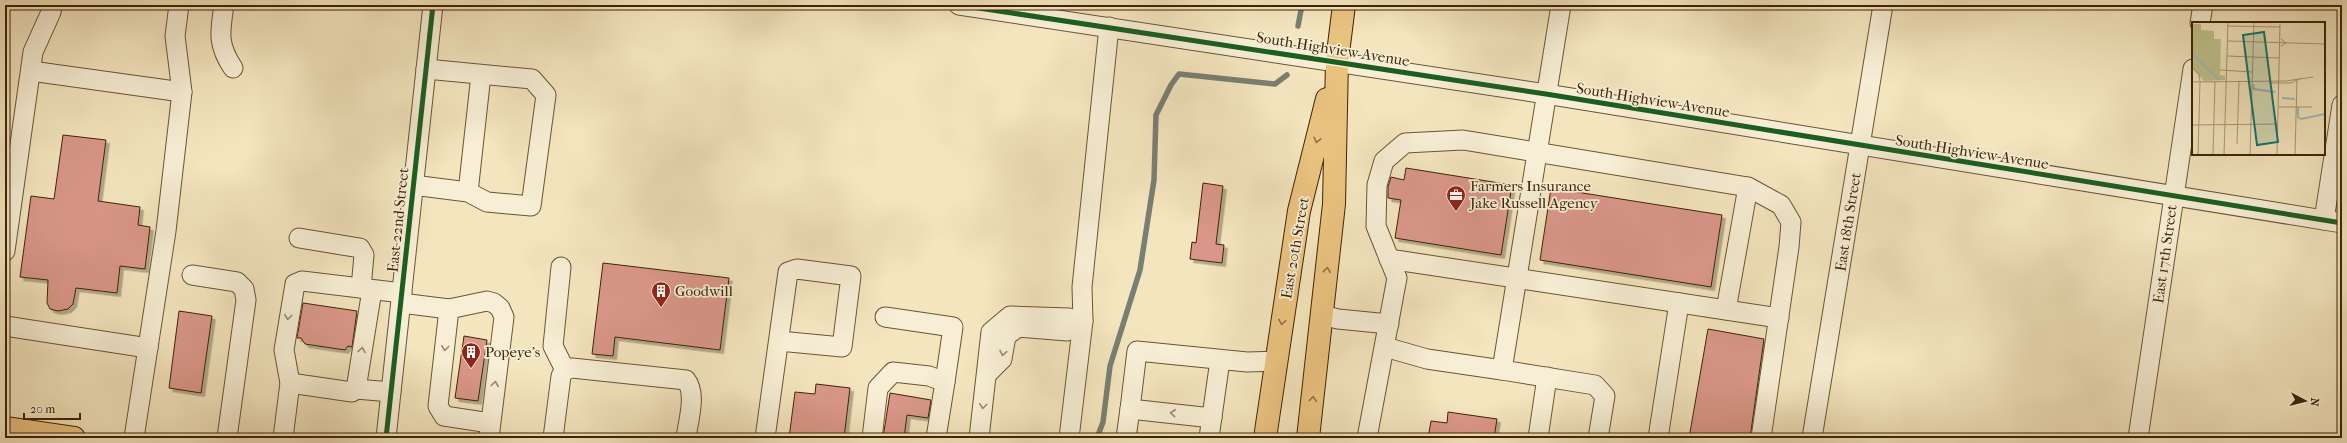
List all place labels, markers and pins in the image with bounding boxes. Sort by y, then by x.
place label: Farmers Insurance Jake Russell Agency [1469,177,1599,212]
office icon: Farmers Insurance Jake Russell Agency [1445,184,1467,212]
building icon: Goodwill [650,280,672,308]
place label: Goodwill [675,282,733,300]
building icon: Popeye's [460,341,482,369]
place label: Popeye's [485,343,541,361]

